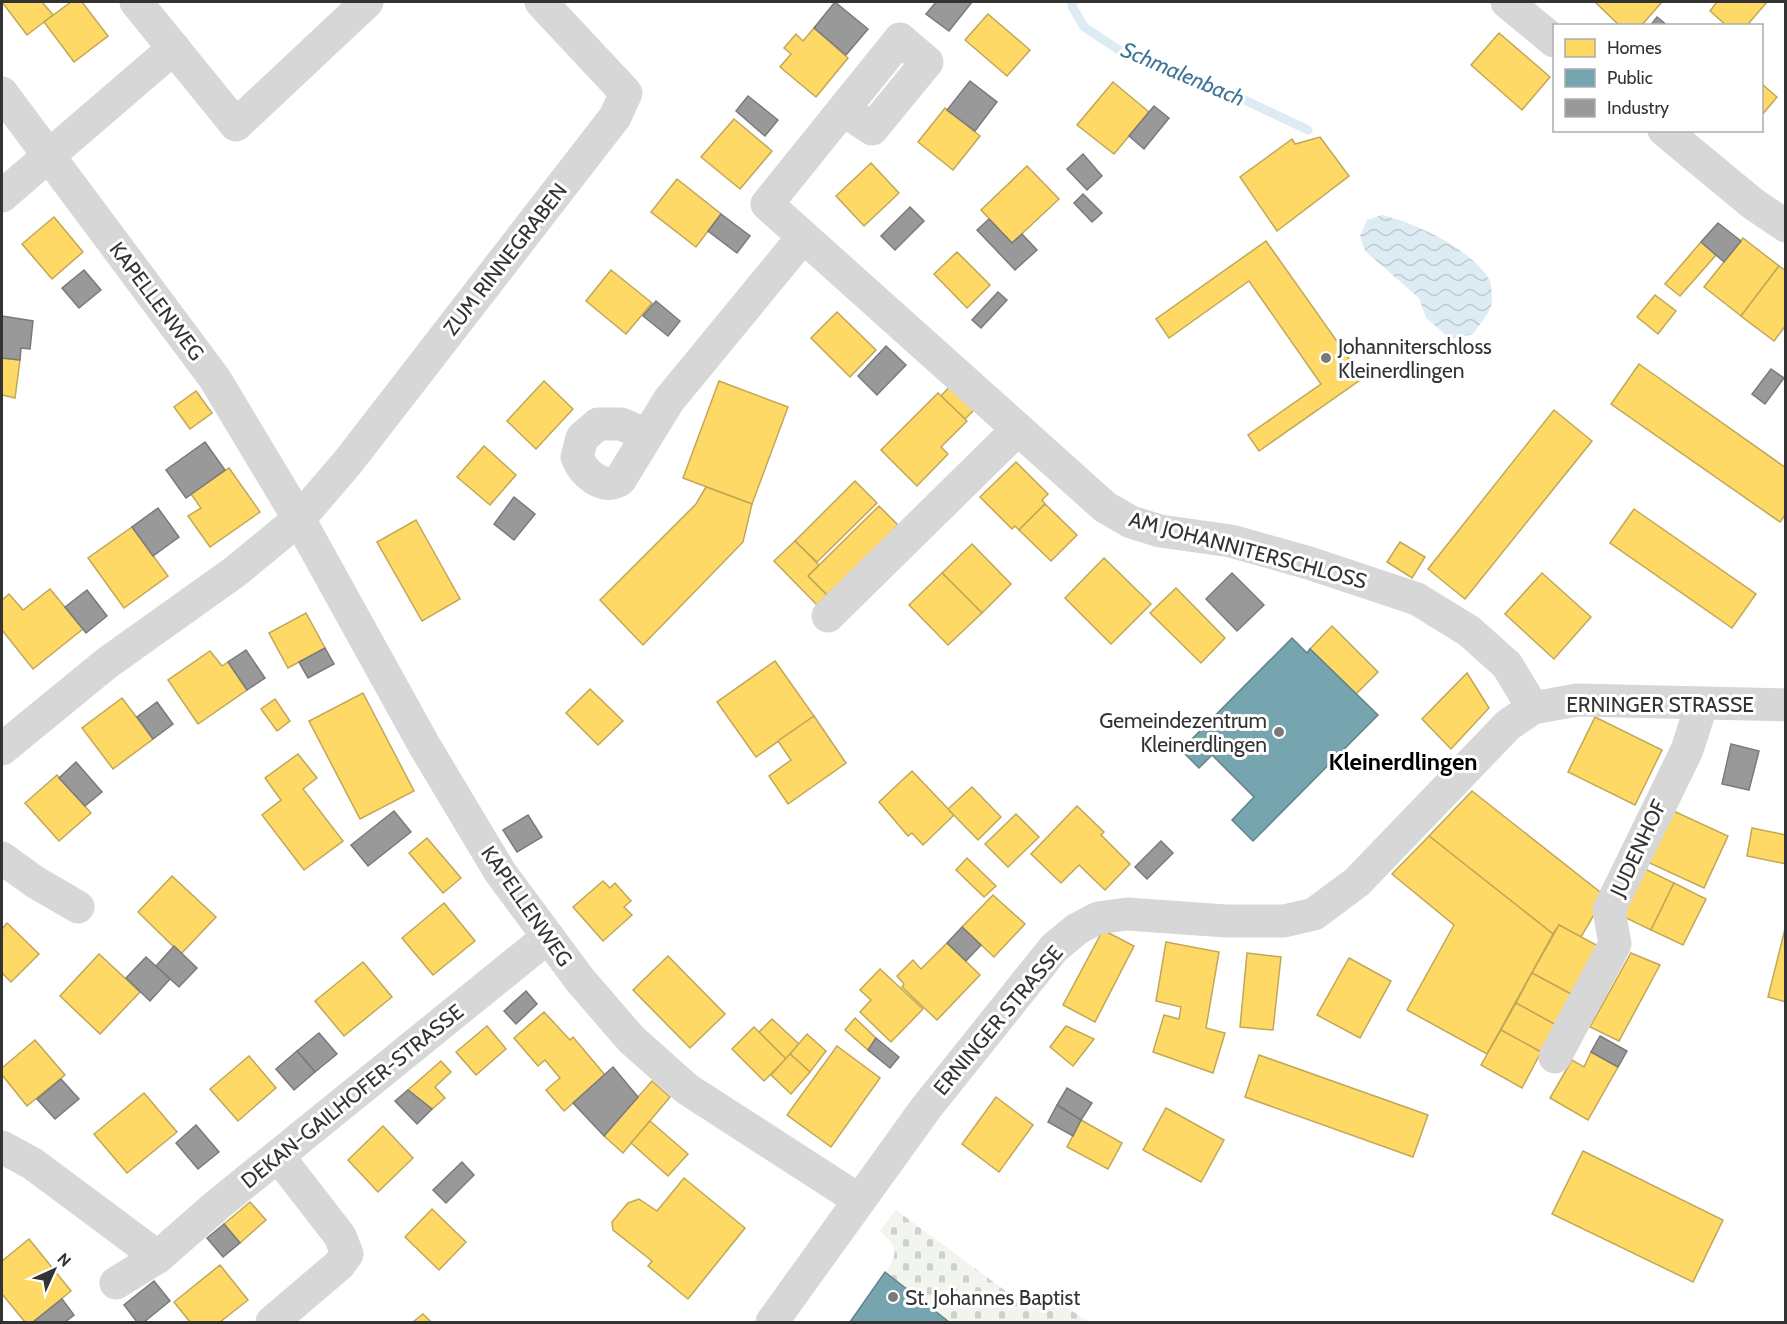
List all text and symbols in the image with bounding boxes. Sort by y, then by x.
legend [1553,24,1763,132]
water label: Schmalenbach [1117,36,1249,112]
text: Homes [1607,37,1662,59]
text: Public [1607,67,1653,89]
text: Industry [1607,97,1669,119]
street label: ZUM RINNEGRABEN [438,178,572,340]
street label: KAPELLENWEG [104,237,210,365]
place label: Johanniterschloss Kleinerdlingen [1337,334,1492,383]
marker: Johanniterschloss Kleinerdlingen [1319,351,1333,365]
street label: AM JOHANNITERSCHLOSS [1126,506,1370,594]
street label: ERNINGER STRASSE [1566,692,1754,717]
place label: Gemeindezentrum Kleinerdlingen [1099,708,1267,757]
marker: Gemeindezentrum Kleinerdlingen [1272,725,1286,739]
district label: Kleinerdlingen [1328,747,1478,776]
street label: JUDENHOF [1604,795,1671,901]
street label: KAPELLENWEG [476,841,578,971]
street label: ERNINGER STRASSE [928,940,1068,1100]
street label: DEKAN-GAILHOFER-STRASSE [236,999,468,1193]
north arrow [24,1240,84,1300]
text: N [54,1249,75,1270]
place label: St. Johannes Baptist [905,1285,1080,1310]
marker: St. Johannes Baptist [886,1290,900,1304]

